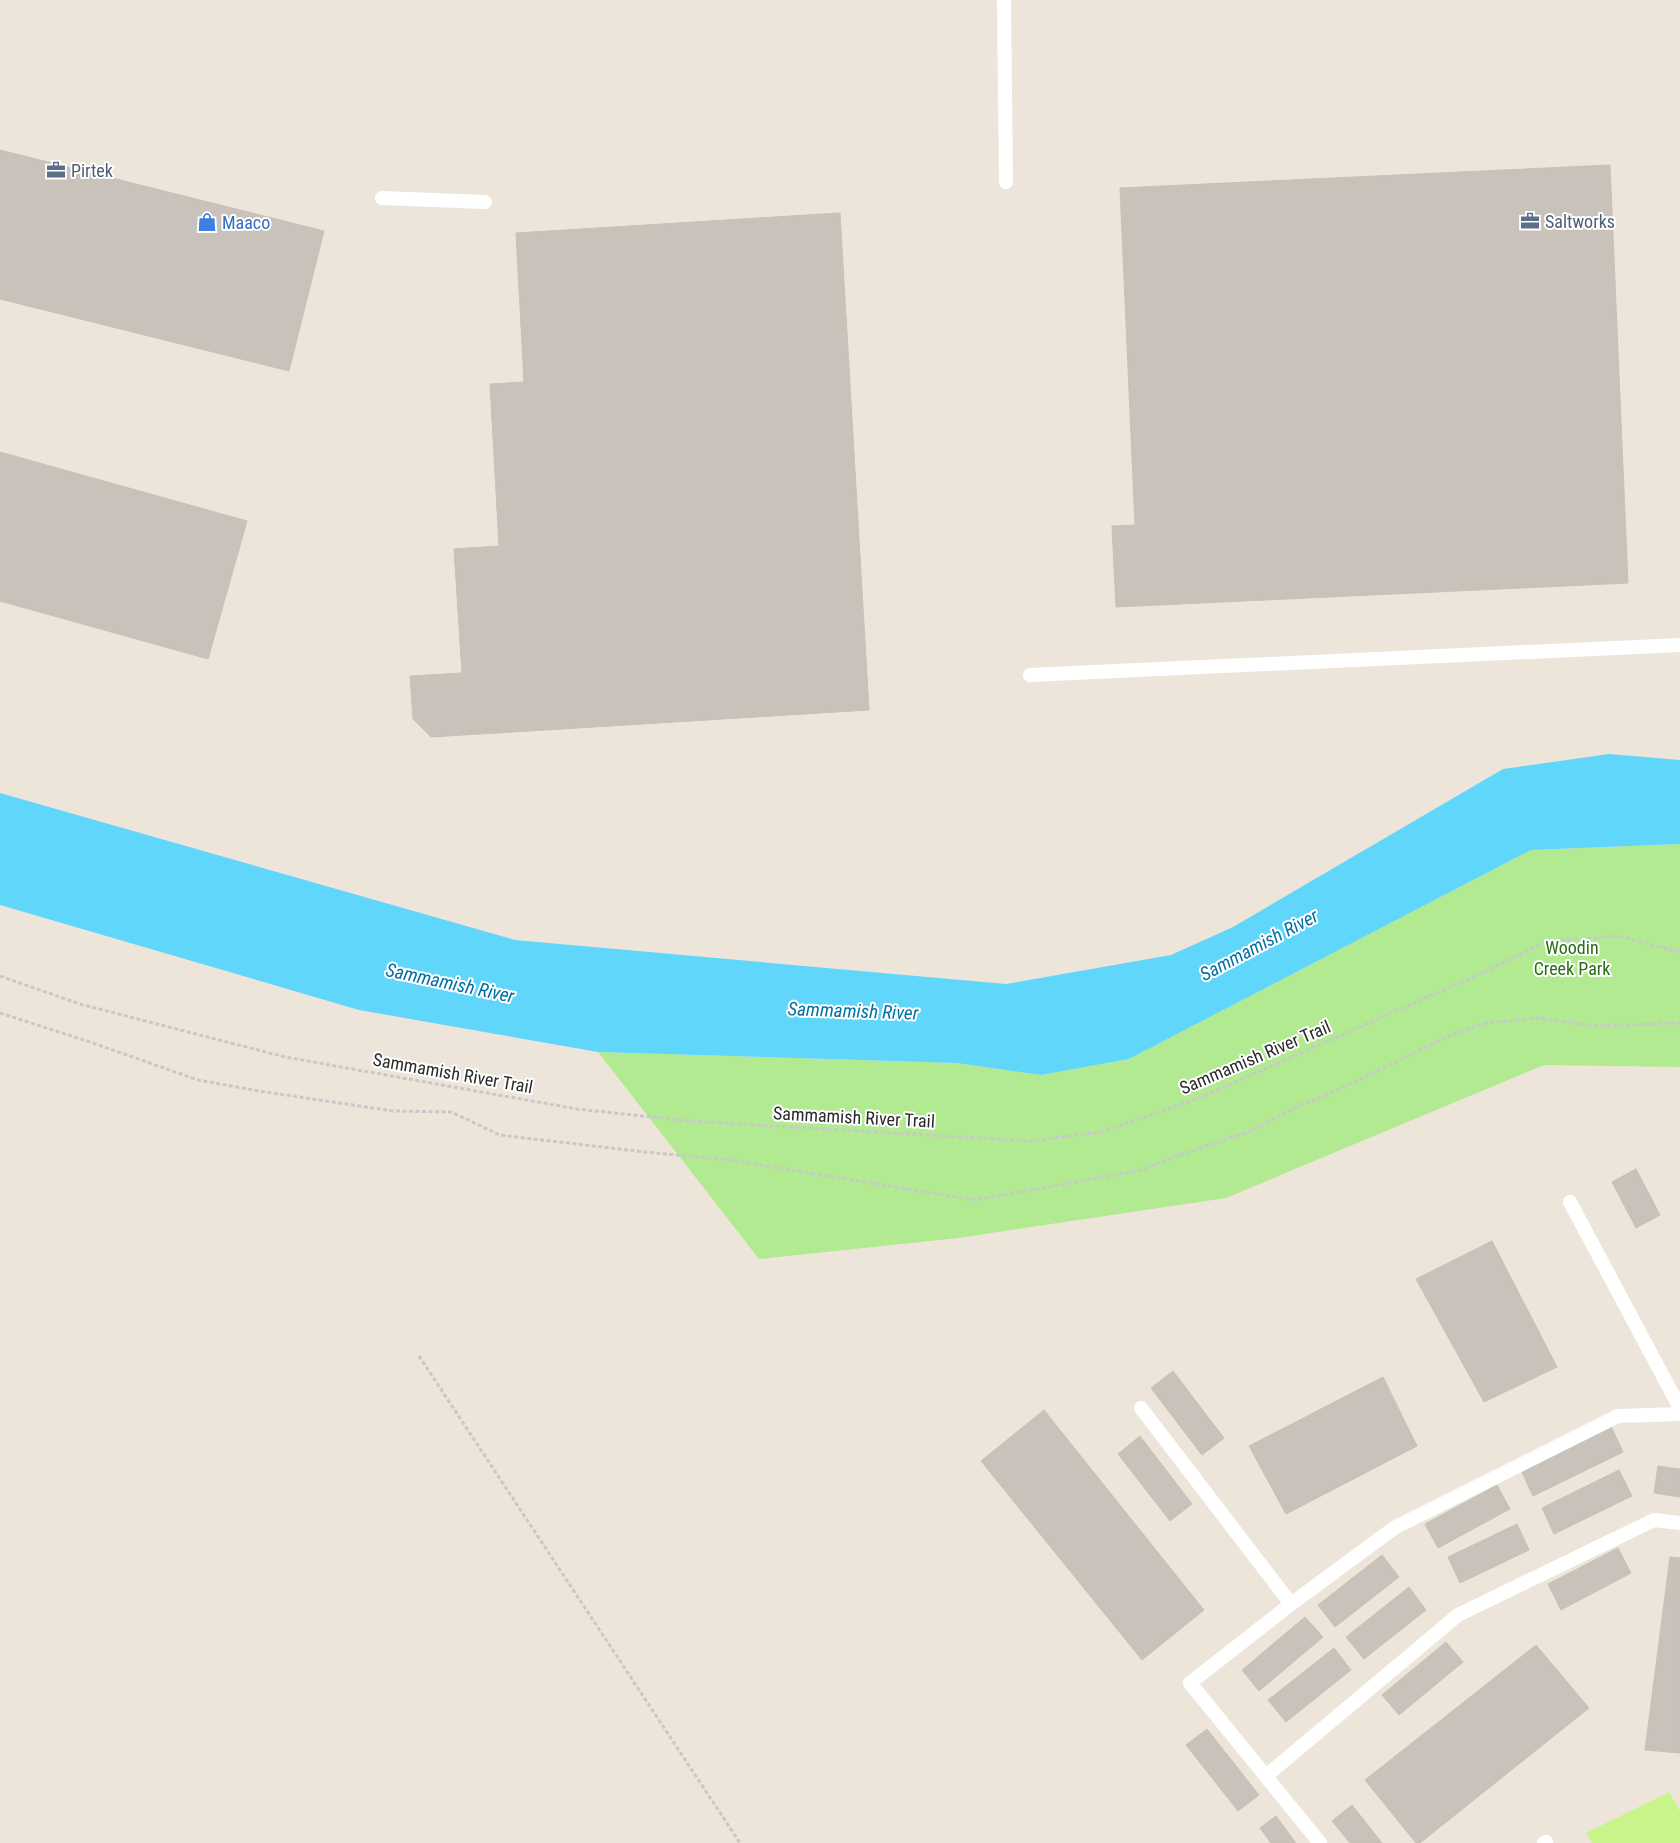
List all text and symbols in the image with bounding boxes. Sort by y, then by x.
office icon: Pirtek [45,159,67,181]
place label: Pirtek [71,160,113,181]
office icon: Saltworks [1519,210,1541,232]
shop icon: Maaco [196,211,218,233]
place label: Saltworks [1545,211,1615,232]
place label: Maaco [222,212,270,233]
water label: Sammamish River [1196,904,1322,986]
park label: Woodin Creek Park [1534,937,1610,979]
water label: Sammamish River [384,958,517,1008]
water label: Sammamish River [787,997,919,1025]
street label: Sammamish River Trail [1176,1016,1334,1098]
street label: Sammamish River Trail [371,1049,535,1097]
street label: Sammamish River Trail [773,1102,935,1132]

